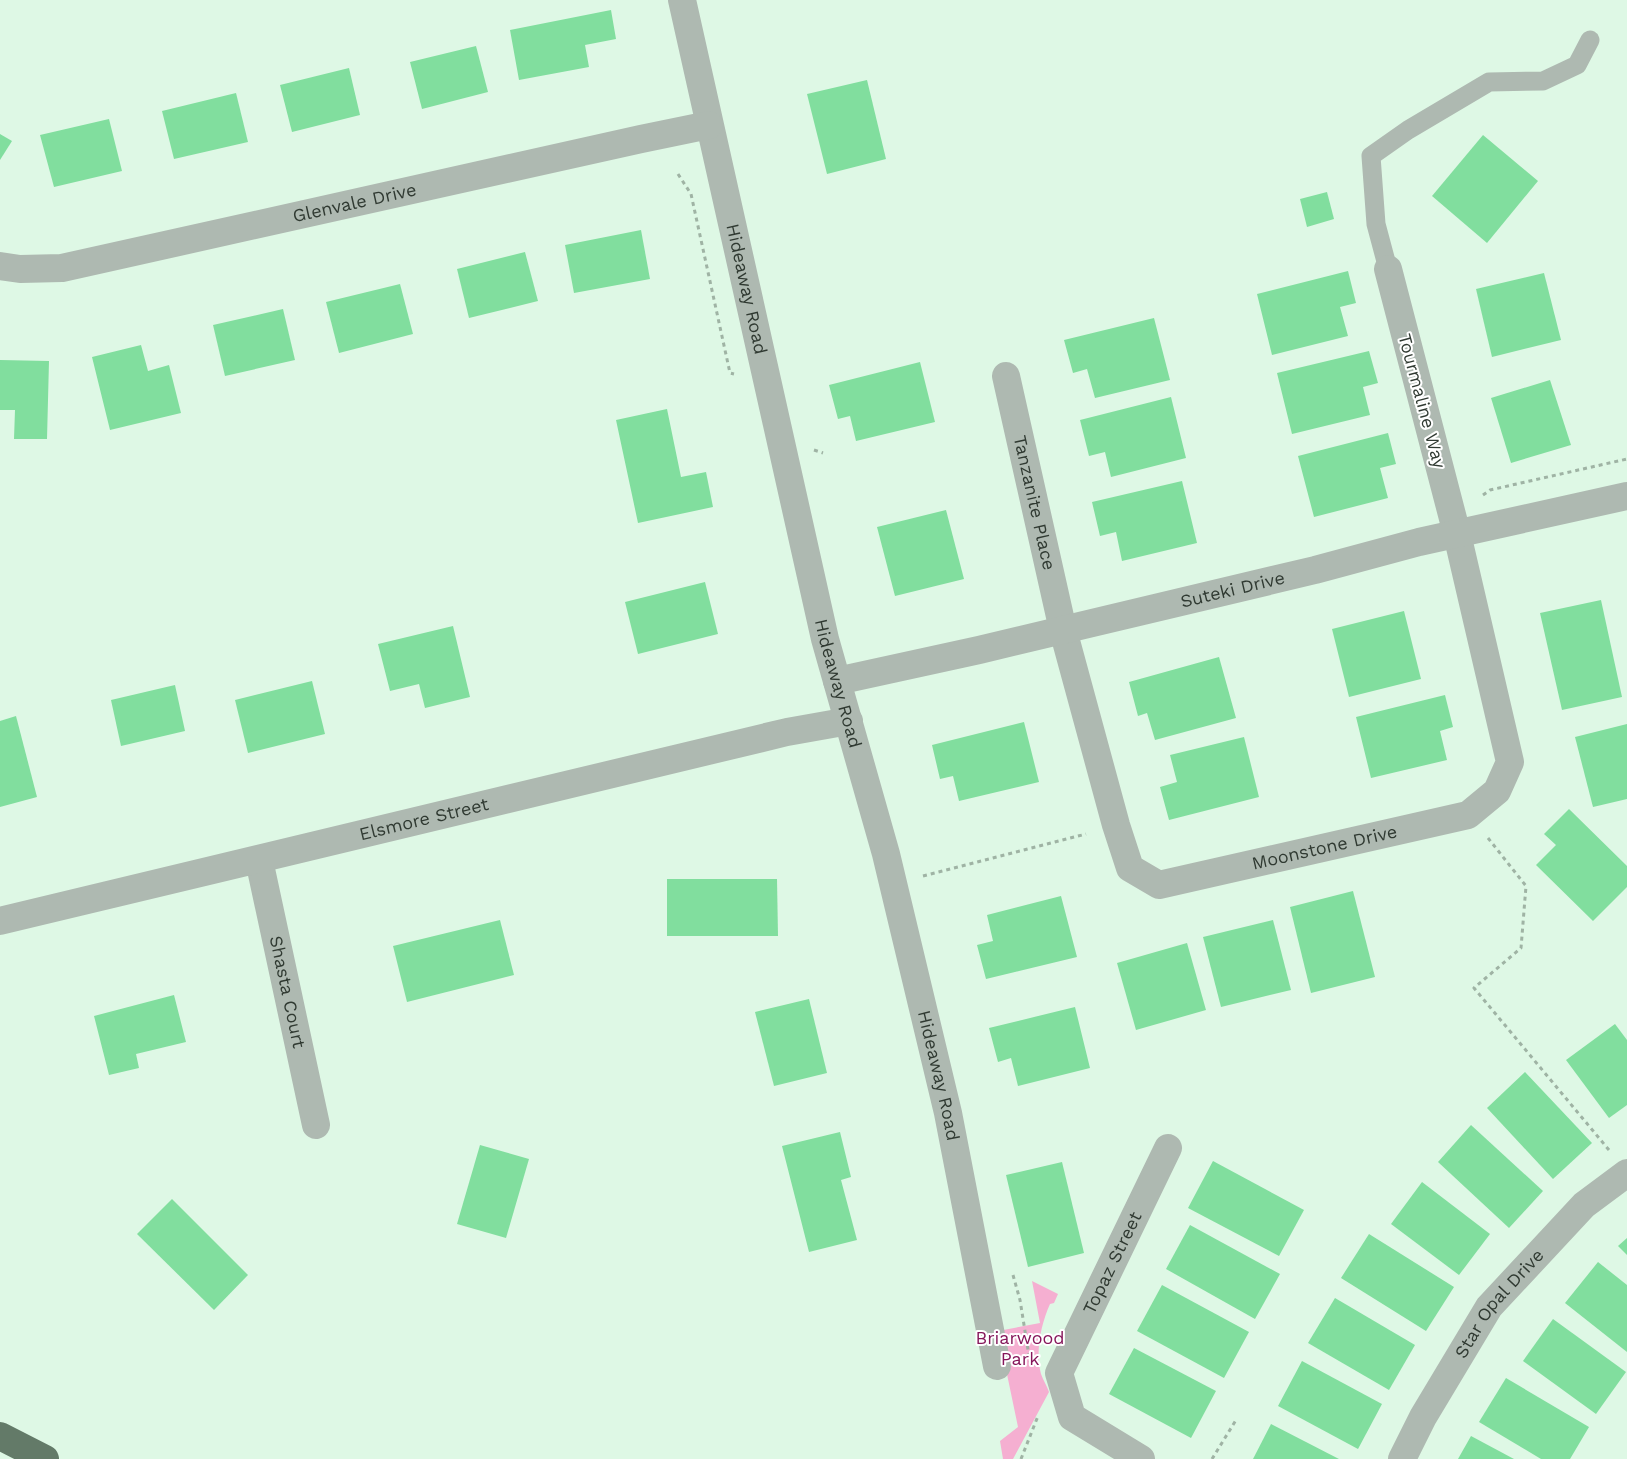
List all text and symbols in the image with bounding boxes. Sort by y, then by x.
street label: Glenvale Drive [291,178,418,226]
street label: Hideaway Road [722,221,772,356]
street label: Tourmaline Way [1394,331,1451,471]
street label: Tanzanite Place [1010,433,1060,572]
street label: Suteki Drive [1178,567,1287,612]
street label: Hideaway Road [811,617,866,750]
street label: Elsmore Street [357,793,491,844]
street label: Moonstone Drive [1250,820,1399,874]
street label: Shasta Court [266,934,310,1051]
street label: Hideaway Road [914,1008,964,1142]
street label: Topaz Street [1078,1208,1146,1317]
street label: Star Opal Drive [1450,1244,1548,1362]
park label: Briarwood Park [975,1327,1065,1369]

